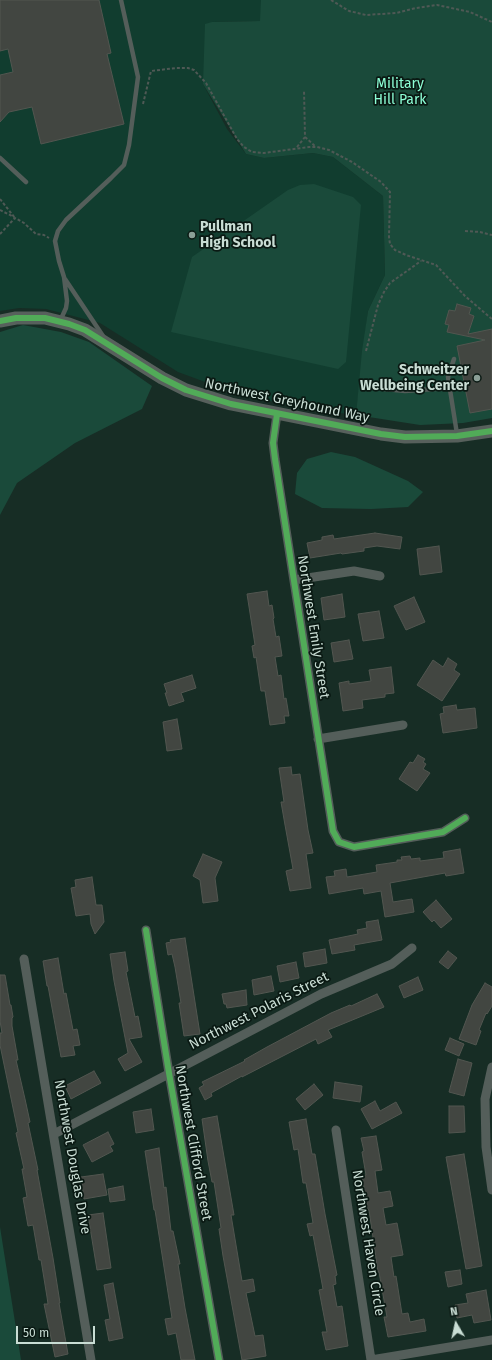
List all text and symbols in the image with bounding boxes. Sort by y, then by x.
park label: Military Hill Park [374,76,426,108]
place label: Pullman High School [200,219,276,252]
marker: Pullman High School [187,230,197,240]
place label: Schweitzer Wellbeing Center [360,362,469,394]
marker: Schweitzer Wellbeing Center [472,373,482,383]
street label: Northwest Greyhound Way [203,375,371,427]
street label: Northwest Emily Street [293,554,333,700]
street label: Northwest Polaris Street [186,968,332,1054]
street label: Northwest Clifford Street [171,1064,215,1222]
street label: Northwest Douglas Drive [50,1078,94,1236]
street label: Northwest Haven Circle [348,1169,388,1317]
north arrow [436,1304,476,1344]
text: N [449,1305,459,1319]
scale bar [18,1318,97,1344]
text: 50 m [23,1326,49,1340]

